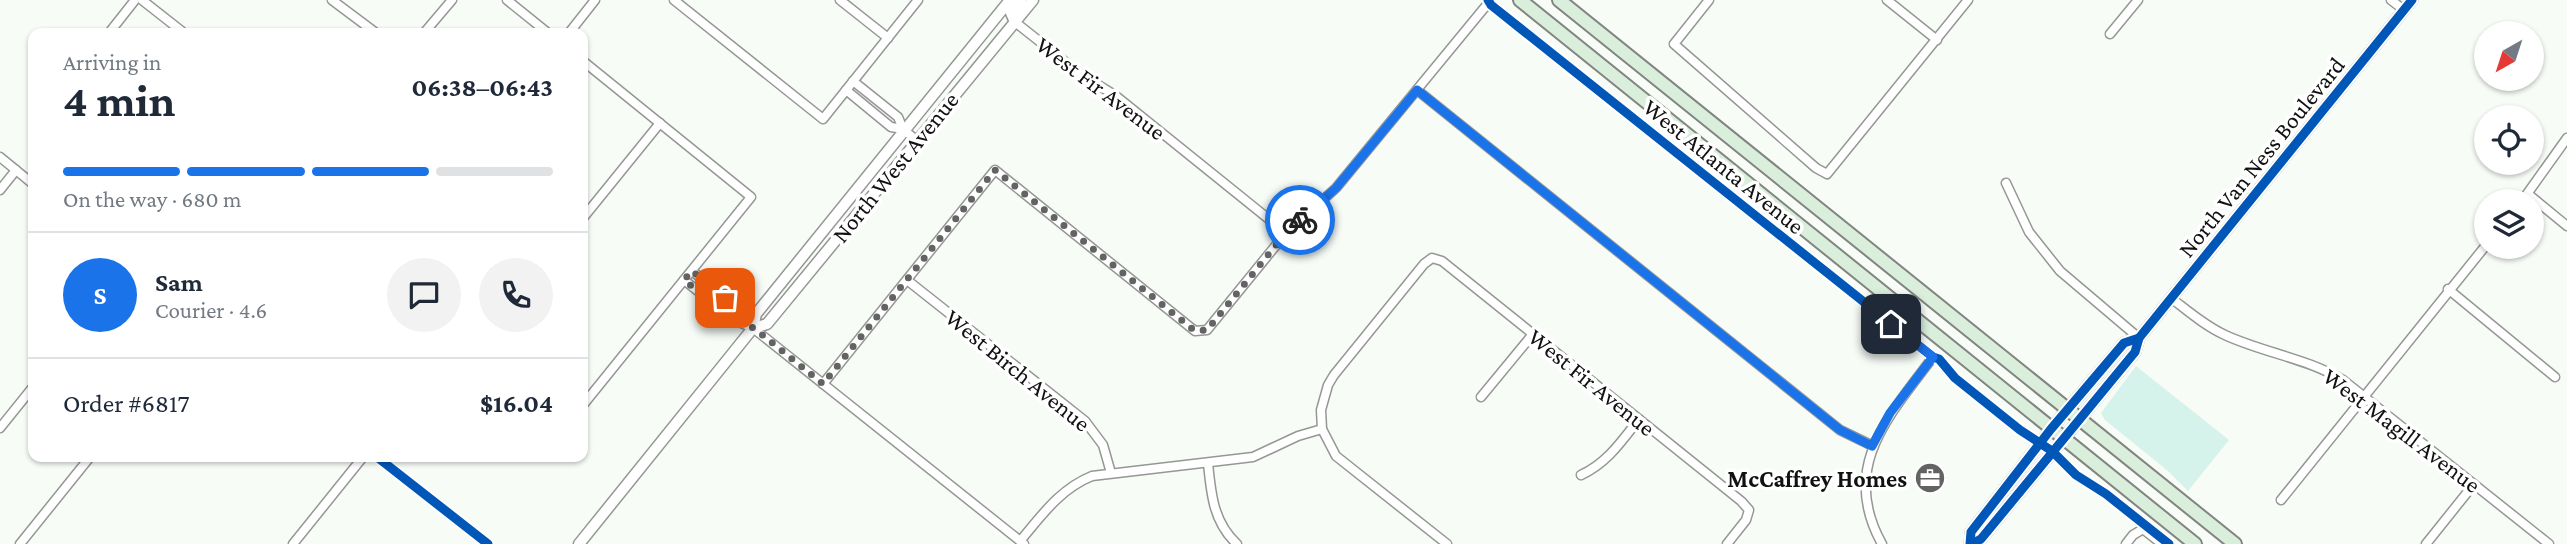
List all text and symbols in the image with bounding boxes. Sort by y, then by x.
north arrow [2474,21,2544,91]
map controls [2474,21,2544,259]
street label: West Fir Avenue [1031,31,1171,145]
text: Arriving in [63,49,161,75]
street label: North Van Ness Boulevard [2172,51,2350,262]
text: 06:38–06:43 [412,73,553,102]
text: 4 min [63,75,175,126]
street label: North West Avenue [826,86,964,248]
street label: West Atlanta Avenue [1638,93,1810,239]
button: locate [2474,105,2544,175]
courier [1265,185,1335,255]
text: On the way · 680 m [63,186,241,212]
button: layers [2474,189,2544,259]
icon: bike [1281,201,1319,239]
button: chat [387,258,461,332]
button: phone [479,258,553,332]
text: Sam [155,268,203,297]
pin [695,268,755,328]
icon: bag [706,279,744,317]
text: S [94,281,107,310]
pin [1861,294,1921,354]
text: Courier · 4.6 [155,297,267,323]
street label: West Birch Avenue [940,303,1096,437]
icon: home [1872,305,1910,343]
street label: West Fir Avenue [1523,323,1661,441]
street label: West Magill Avenue [2318,362,2486,498]
text: Order #6817 [63,389,190,418]
text: $16.04 [480,389,553,418]
office icon: McCaffrey Homes [1913,461,1947,495]
place label: McCaffrey Homes [1727,465,1907,492]

